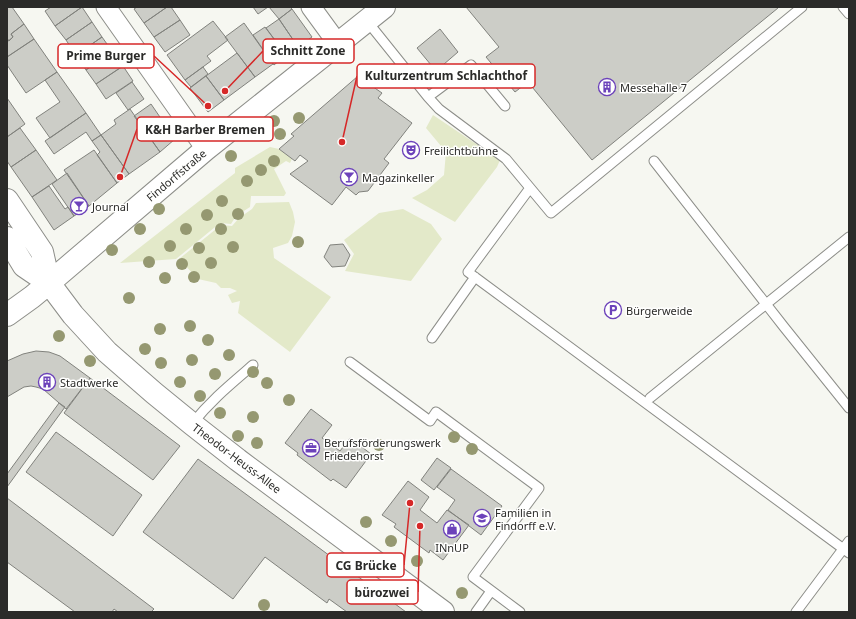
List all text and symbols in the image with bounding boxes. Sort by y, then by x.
callout: Schnitt Zone [263,39,354,63]
text: Schnitt Zone [271,42,345,59]
callout: Prime Burger [58,44,154,68]
text: Prime Burger [66,47,146,64]
callout: Kulturzentrum Schlachthof [357,64,535,88]
text: Kulturzentrum Schlachthof [365,67,529,84]
building icon: Messehalle 7 [597,77,617,97]
place label: Messehalle 7 [620,80,687,95]
callout: K&H Barber Bremen [137,117,273,141]
text: K&H Barber Bremen [145,121,265,138]
theatre icon: Freilichtbühne [401,140,421,160]
place label: Freilichtbühne [424,143,498,158]
street label: Findorffstraße [143,146,209,204]
bar icon: Magazinkeller [339,167,359,187]
place label: Magazinkeller [362,170,435,185]
bar icon: Journal [69,196,89,216]
place label: Journal [91,199,129,214]
parking icon: Bürgerweide [603,300,623,320]
place label: Bürgerweide [626,303,693,318]
building icon: Stadtwerke [37,372,57,392]
place label: Stadtwerke [60,375,118,390]
street label: Theodor-Heuss-Allee [190,420,284,496]
place label: Berufsförderungswerk Friedehorst [324,435,441,463]
office icon: Berufsförderungswerk Friedehorst [301,438,321,458]
place label: Familien in Findorff e.V. [495,505,556,533]
school or university icon: Familien in Findorff e.V. [472,508,492,528]
shop icon: INnUP [442,519,462,539]
place label: INnUP [435,540,469,555]
callout: CG Brücke [327,553,404,577]
text: CG Brücke [335,557,397,574]
callout: bürozwei [347,580,418,604]
text: bürozwei [355,584,409,601]

